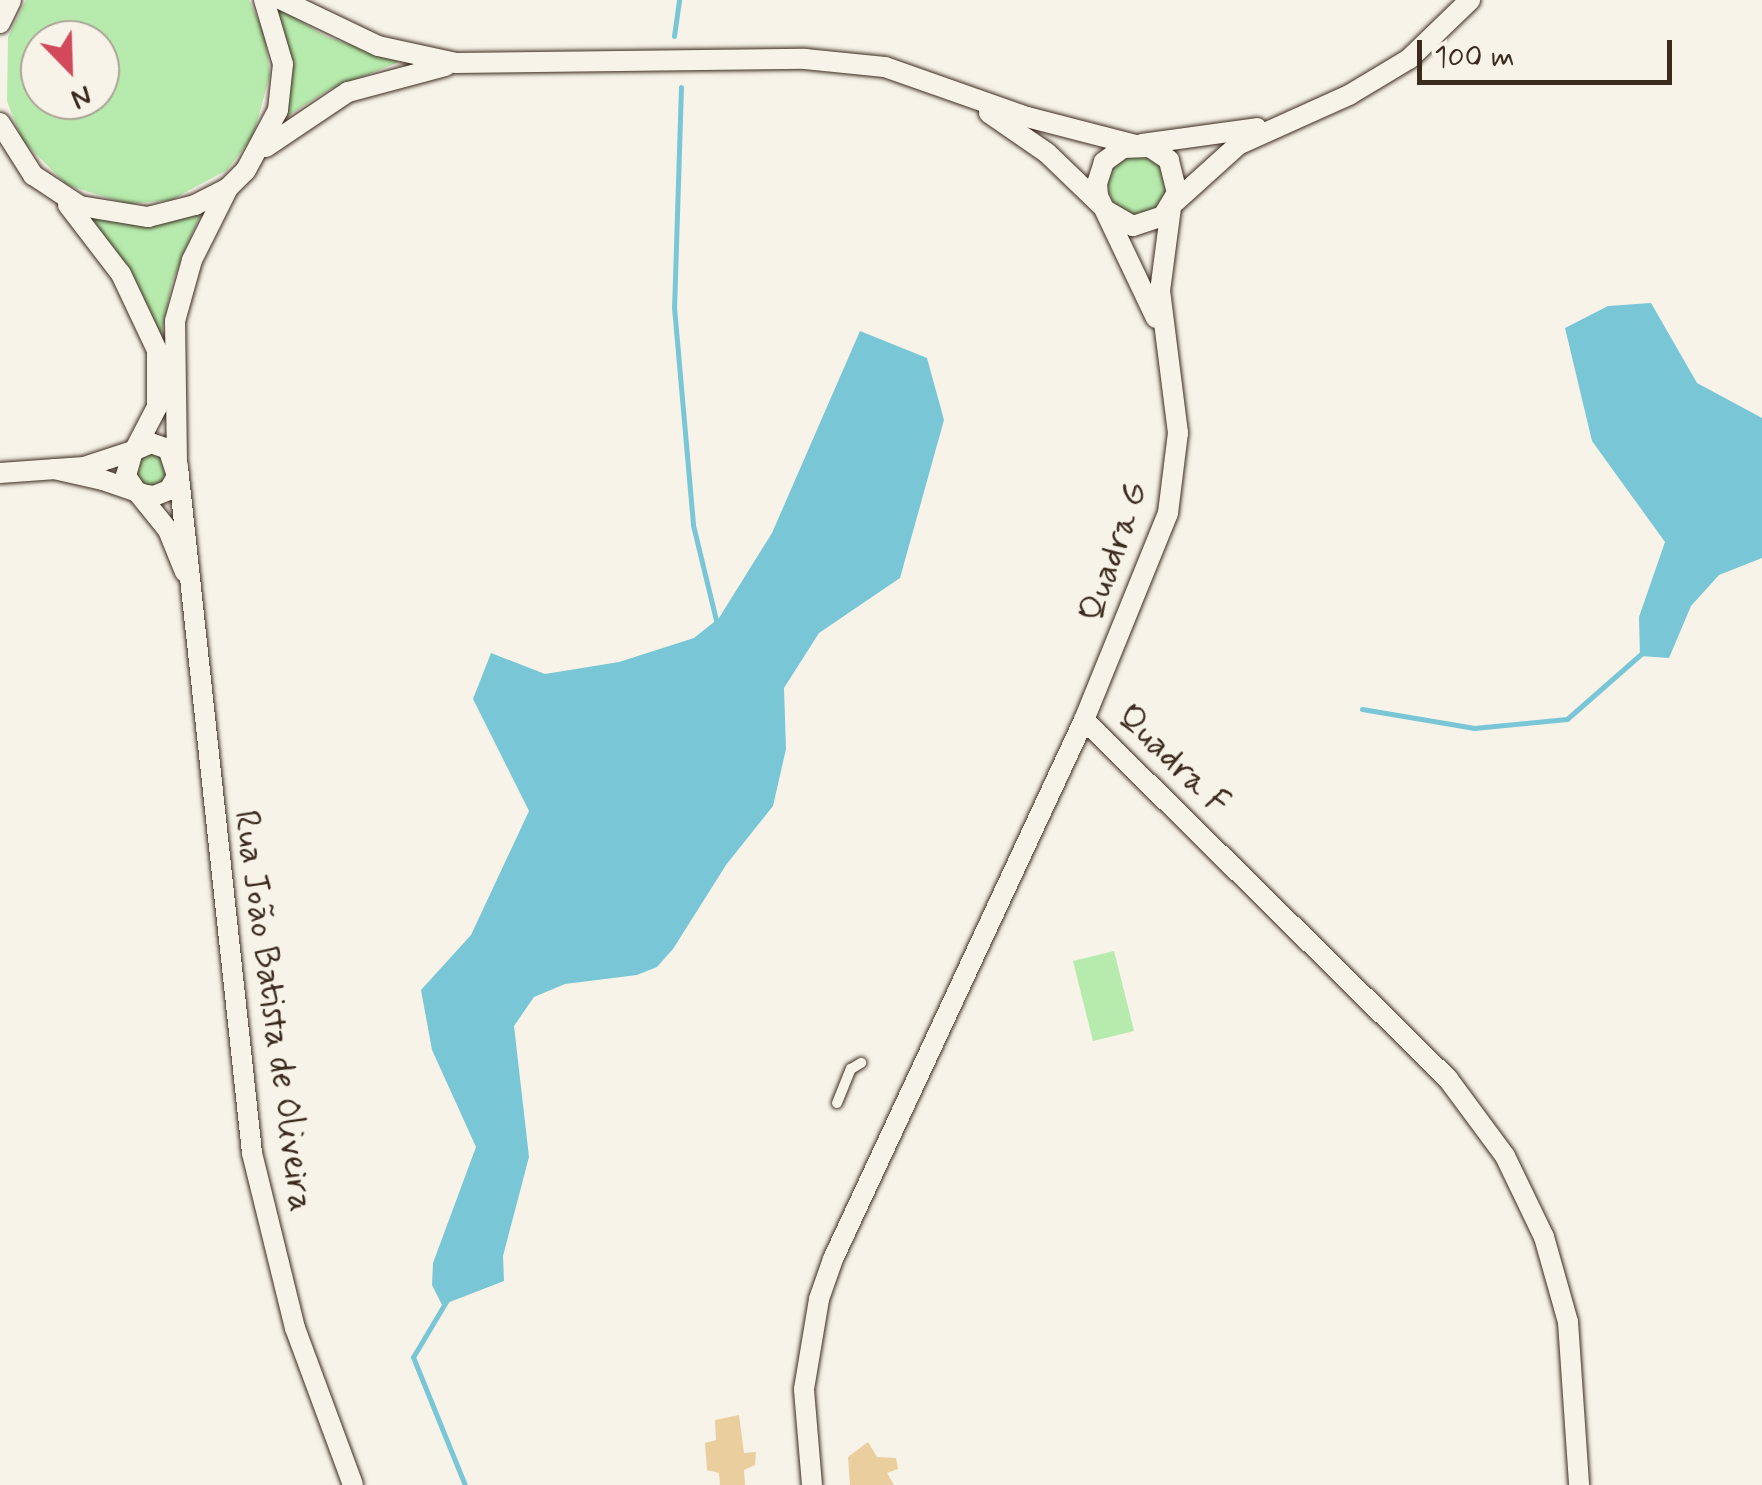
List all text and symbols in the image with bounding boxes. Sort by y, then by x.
north arrow [20,20,120,120]
scale bar [1422,20,1677,82]
text: 100 m [1434,38,1515,77]
text: N [65,76,97,117]
street label: Quadra G [1070,476,1158,628]
street label: Quadra F [1108,696,1238,824]
street label: Rua João Batista de Oliveira [224,805,322,1217]

